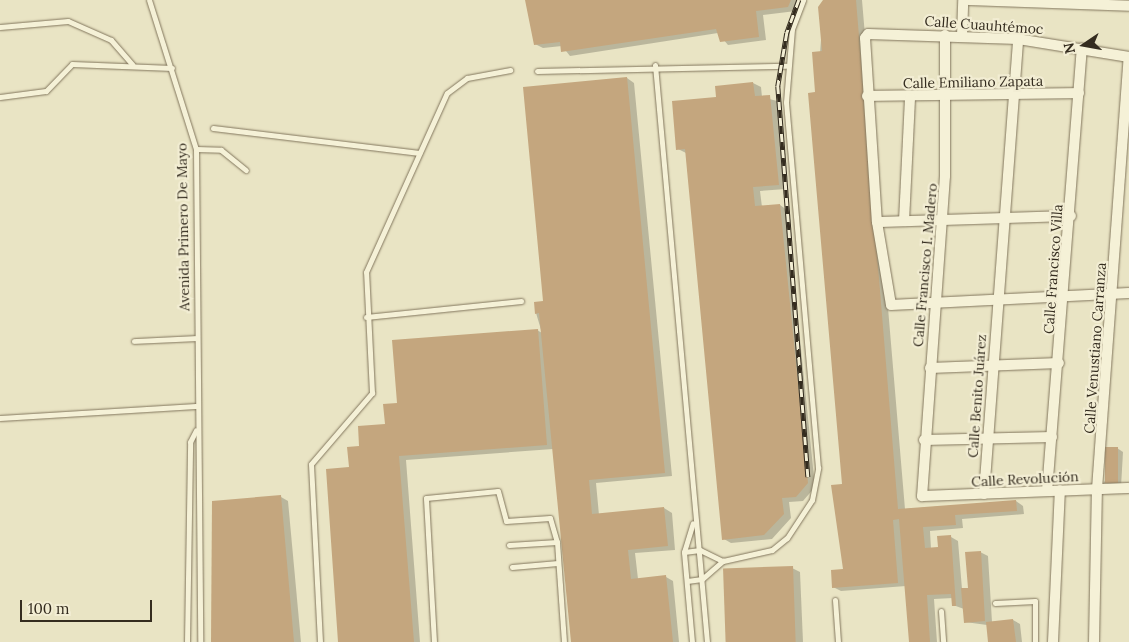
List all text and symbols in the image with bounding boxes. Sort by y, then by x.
street label: Calle Cuauhtémoc [924,12,1044,38]
north arrow [1059,20,1109,70]
text: N [1059,41,1079,55]
street label: Calle Emiliano Zapata [903,72,1043,92]
street label: Avenida Primero De Mayo [173,143,193,311]
street label: Calle Francisco I. Madero [909,182,941,348]
street label: Calle Francisco Villa [1040,204,1066,334]
street label: Calle Venustiano Carranza [1081,262,1109,434]
street label: Calle Benito Juárez [964,334,990,458]
street label: Calle Revolución [971,468,1079,490]
scale bar [22,590,155,622]
text: 100 m [28,599,69,618]

